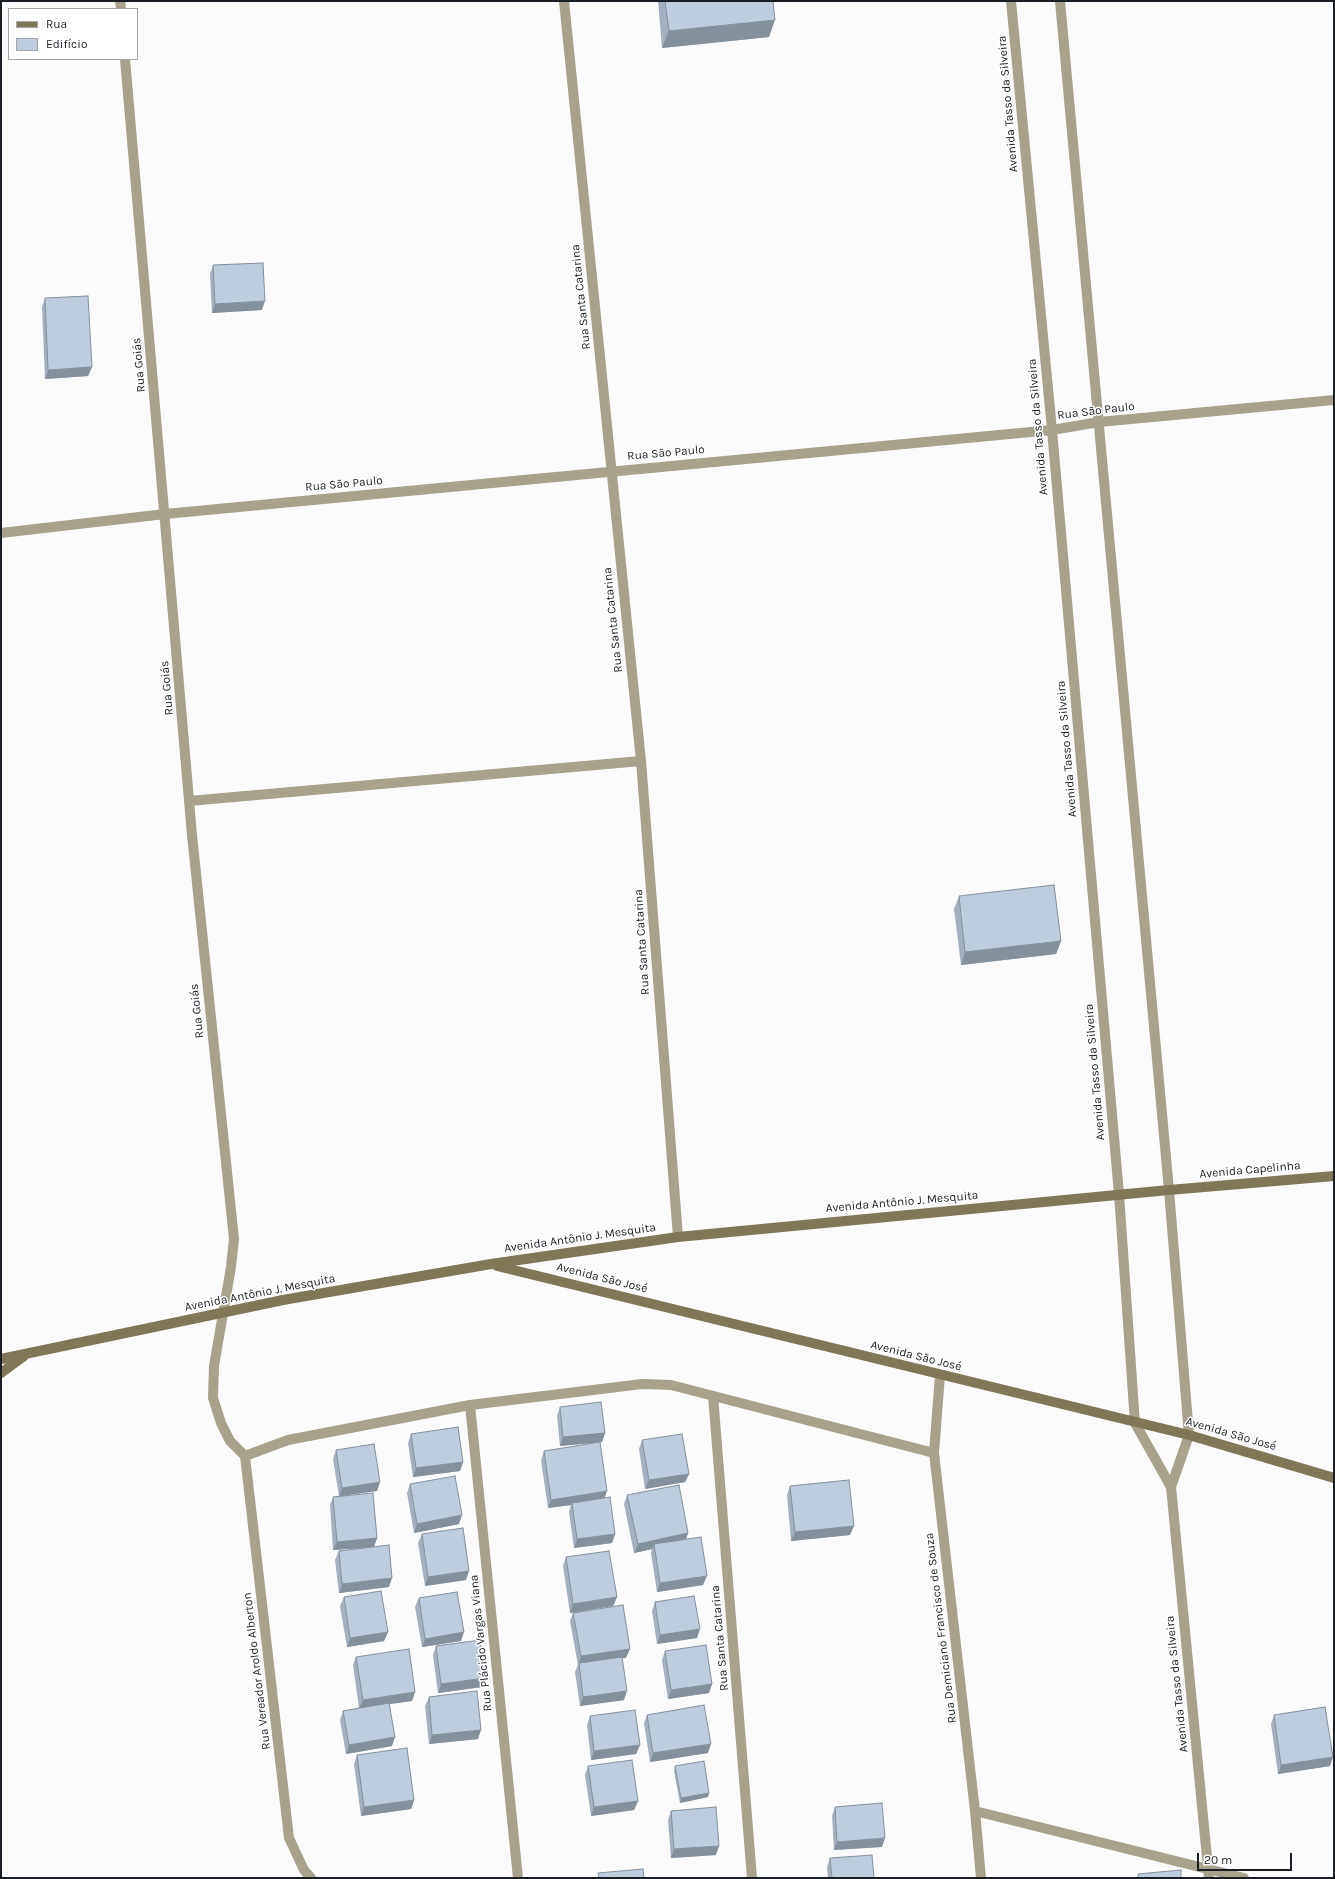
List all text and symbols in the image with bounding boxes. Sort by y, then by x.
legend [8,8,138,60]
text: Rua [46,17,67,31]
street label: Avenida Tasso da Silveira [995,35,1021,173]
text: Edifício [46,37,87,51]
street label: Rua Santa Catarina [568,244,594,350]
street label: Rua Goiás [129,337,149,393]
street label: Avenida Tasso da Silveira [1025,358,1051,496]
street label: Rua São Paulo [1057,399,1135,423]
street label: Rua São Paulo [627,442,705,464]
street label: Rua São Paulo [305,473,383,495]
street label: Rua Santa Catarina [600,567,626,673]
street label: Rua Goiás [157,660,177,716]
street label: Avenida Tasso da Silveira [1054,680,1080,818]
street label: Rua Santa Catarina [631,889,653,995]
street label: Rua Goiás [187,983,207,1039]
street label: Avenida Tasso da Silveira [1082,1003,1108,1141]
street label: Avenida Capelinha [1199,1158,1301,1182]
street label: Avenida Antônio J. Mesquita [825,1188,979,1216]
street label: Avenida Antônio J. Mesquita [503,1220,657,1256]
street label: Avenida São José [555,1260,649,1296]
street label: Avenida Antônio J. Mesquita [183,1271,337,1315]
street label: Avenida São José [869,1338,963,1374]
street label: Avenida São José [1184,1414,1278,1454]
street label: Rua Demiciano Francisco de Souza [922,1532,960,1724]
street label: Rua Plácido Vargas Viana [467,1574,495,1712]
street label: Rua Santa Catarina [708,1585,732,1691]
street label: Rua Vereador Aroldo Alberton [240,1592,274,1750]
street label: Avenida Tasso da Silveira [1163,1615,1191,1753]
scale bar [1199,1845,1294,1871]
text: 20 m [1204,1853,1232,1867]

